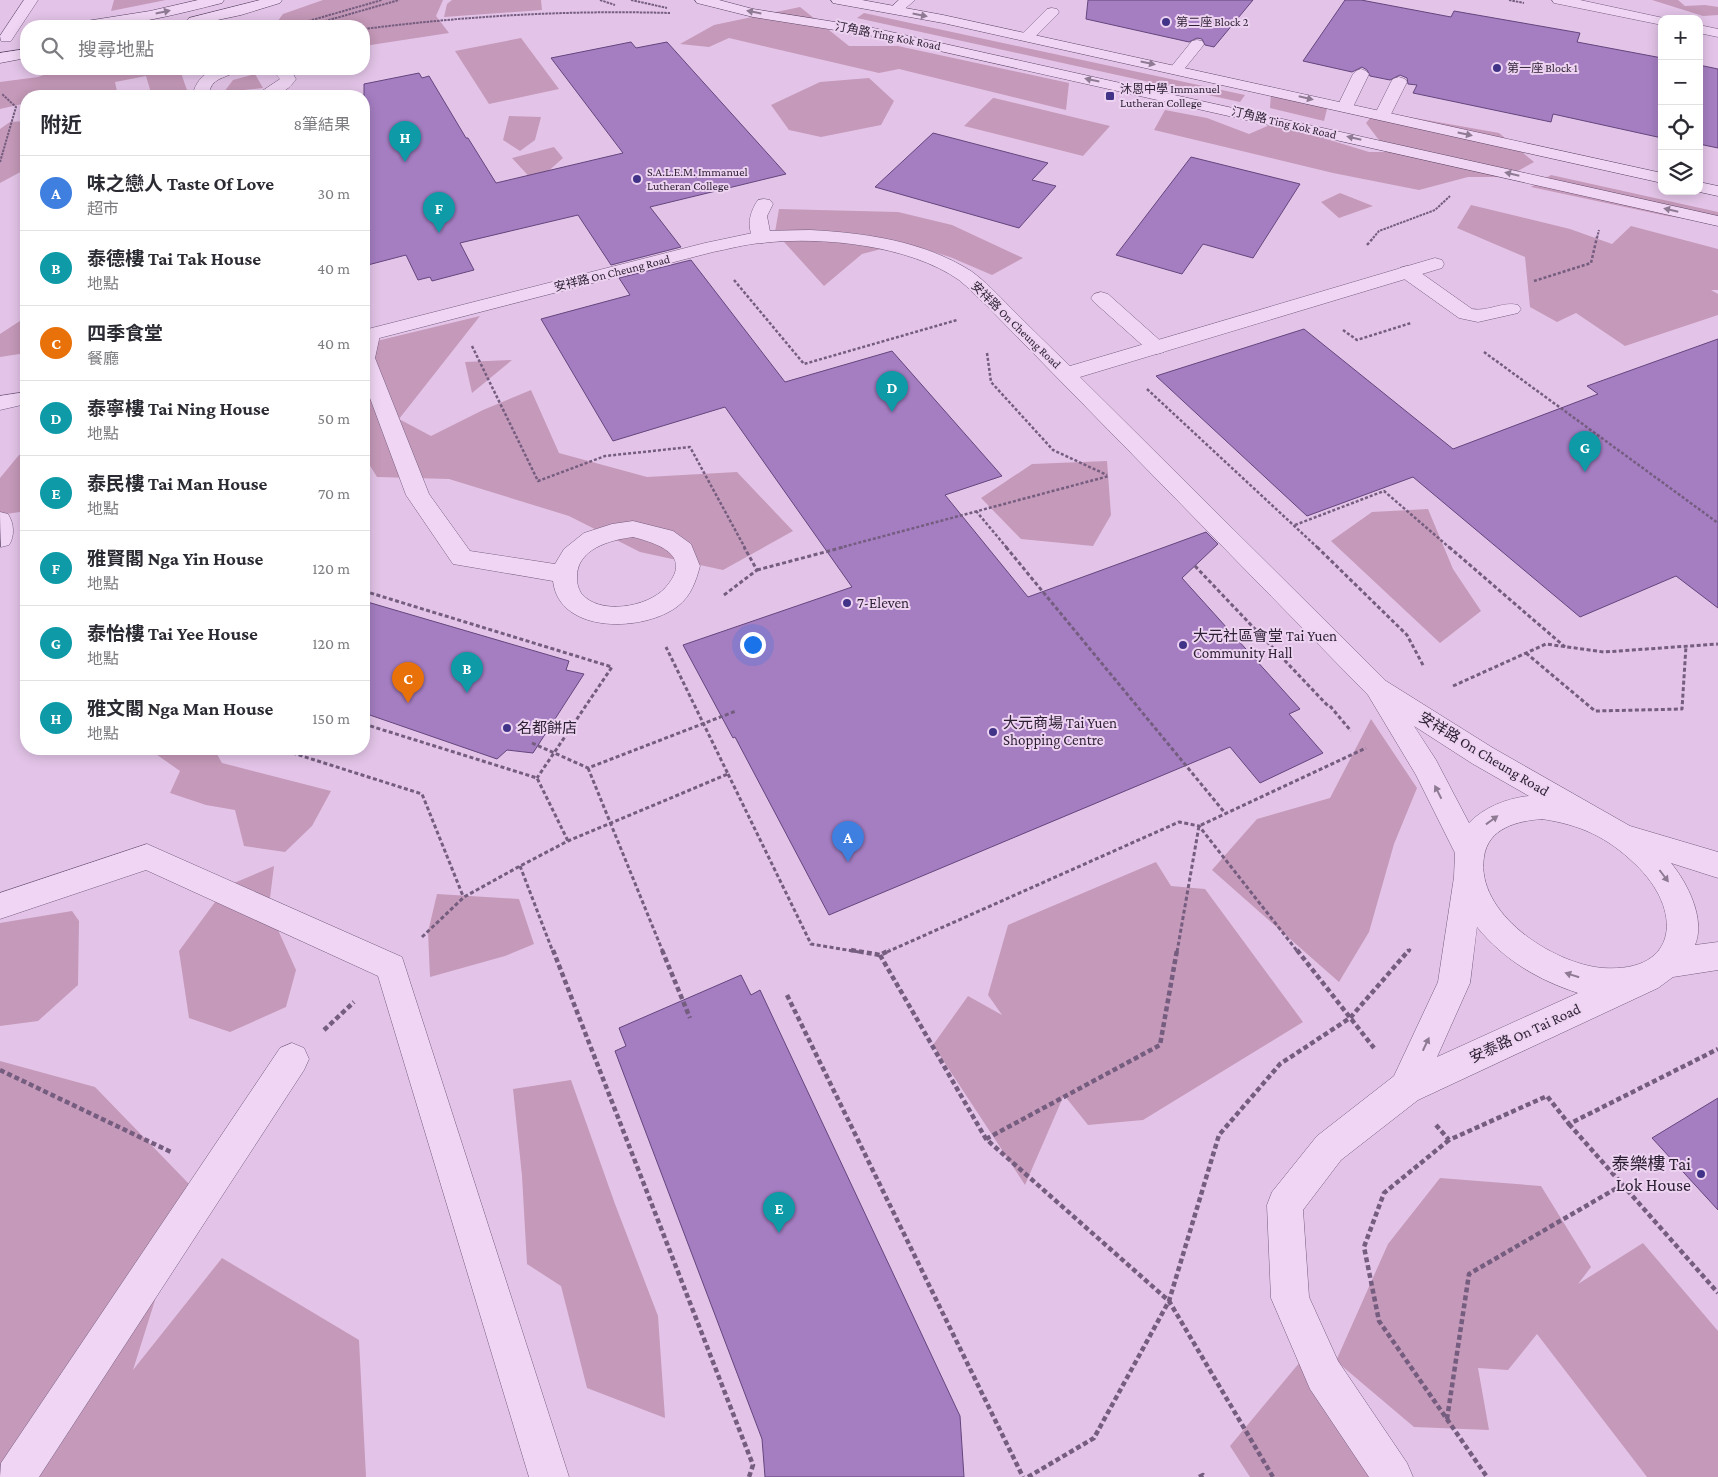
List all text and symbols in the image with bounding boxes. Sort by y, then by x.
one-way arrow [155,8,170,16]
one-way arrow [746,8,762,16]
one-way arrow [913,11,928,19]
place label: 第二座 Block 2 [1176,15,1249,29]
map controls [1658,15,1703,195]
button: + [1658,15,1703,60]
marker: 第二座 Block 2 [1160,16,1172,28]
street label: 汀角路 Ting Kok Road [834,19,943,53]
search box [20,20,370,75]
icon: search [38,34,66,62]
text: 搜尋地點 [78,39,154,60]
one-way arrow [1140,60,1156,68]
button: − [1658,60,1703,105]
place label: 第一座 Block 1 [1507,61,1578,75]
marker: 第一座 Block 1 [1491,62,1503,74]
one-way arrow [1085,76,1100,84]
place label: 沐恩中學 Immanuel Lutheran College [1120,82,1220,110]
marker: 沐恩中學 Immanuel Lutheran College [1104,90,1116,102]
one-way arrow [1299,94,1314,102]
street label: 汀角路 Ting Kok Road [1230,104,1339,142]
button: locate [1658,105,1703,150]
text: 附近 [40,113,82,137]
text: 8筆結果 [293,116,350,133]
pin: H [389,121,421,162]
one-way arrow [1457,130,1472,138]
one-way arrow [1346,134,1361,142]
button: layers [1658,150,1703,195]
place label: S.A.L.E.M. Immanuel Lutheran College [647,165,748,193]
one-way arrow [1504,169,1520,177]
text: 味之戀人 Taste Of Love [87,173,274,194]
marker: S.A.L.E.M. Immanuel Lutheran College [631,173,643,185]
text: A [51,185,61,202]
text: 30 m [318,185,350,202]
pin: F [423,192,455,233]
text: 超市 [87,200,119,217]
one-way arrow [1663,206,1678,214]
text: 泰德樓 Tai Tak House [87,248,261,269]
street label: 安祥路 On Cheung Road [553,252,672,294]
text: B [51,260,61,277]
text: 40 m [317,260,350,277]
text: 地點 [87,275,119,292]
street label: 安祥路 On Cheung Road [968,279,1064,372]
text: 四季食堂 [87,323,163,344]
text: C [51,335,61,352]
text: 40 m [317,335,350,352]
text: 餐廳 [87,350,119,367]
pin: D [876,371,908,412]
text: 泰寧樓 Tai Ning House [87,398,270,419]
text: D [50,410,62,427]
text: 50 m [318,410,350,427]
text: 地點 [87,425,119,442]
pin: G [1569,431,1601,472]
text: 泰民樓 Tai Man House [87,473,267,494]
text: E [51,485,61,502]
text: 70 m [318,485,350,502]
text: 地點 [87,500,119,517]
text: 雅賢閣 Nga Yin House [87,548,263,569]
text: F [52,560,60,577]
text: 120 m [312,560,350,577]
text: 地點 [87,575,119,592]
place label: 7-Eleven [857,595,909,611]
marker: 7-Eleven [841,597,853,609]
text: 泰怡樓 Tai Yee House [87,623,258,644]
place label: 大元社區會堂 Tai Yuen Community Hall [1193,628,1337,662]
your location [740,632,766,658]
text: G [51,635,61,652]
text: 120 m [312,635,350,652]
marker: 大元社區會堂 Tai Yuen Community Hall [1177,639,1189,651]
text: 地點 [87,650,119,667]
pin: B [451,652,483,693]
pin: C [392,662,424,703]
text: 雅文閣 Nga Man House [87,698,273,719]
street label: 安祥路 On Cheung Road [1416,709,1552,800]
text: H [51,710,61,727]
text: 150 m [312,710,350,727]
place label: 大元商場 Tai Yuen Shopping Centre [1003,715,1117,749]
place label: 名都餅店 [517,720,577,736]
marker: 名都餅店 [501,722,513,734]
text: 地點 [87,725,119,742]
marker: 大元商場 Tai Yuen Shopping Centre [987,726,999,738]
one-way arrow [1434,785,1442,799]
one-way arrow [1485,815,1499,825]
pin: A [832,821,864,862]
one-way arrow [1659,869,1669,883]
one-way arrow [1564,971,1579,979]
street label: 安泰路 On Tai Road [1467,999,1583,1066]
one-way arrow [1422,1037,1430,1051]
place label: 泰樂樓 Tai Lok House [1611,1154,1691,1195]
marker: 泰樂樓 Tai Lok House [1695,1168,1707,1180]
pin: E [763,1192,795,1233]

